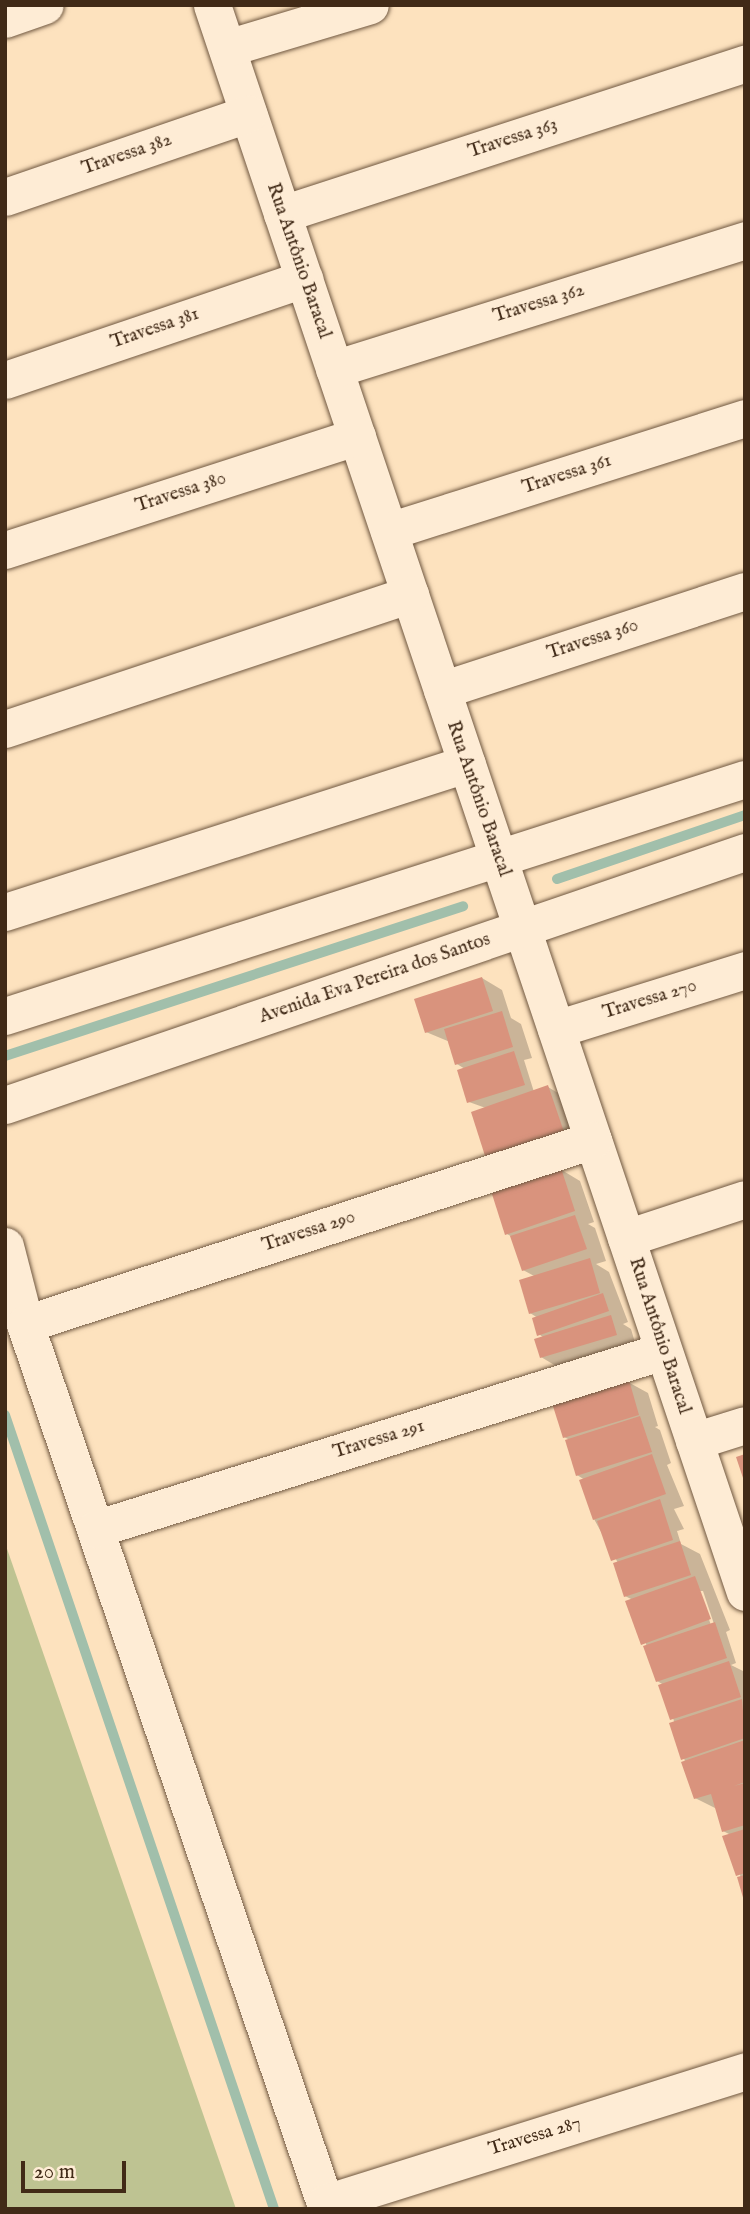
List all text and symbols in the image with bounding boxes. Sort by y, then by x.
street label: Travessa 363 [466,114,560,164]
street label: Travessa 382 [79,129,175,181]
street label: Rua Antônio Baracal [261,180,335,342]
street label: Travessa 362 [491,279,587,329]
street label: Travessa 381 [108,303,202,355]
street label: Travessa 361 [520,450,614,500]
street label: Travessa 380 [133,468,229,518]
street label: Travessa 360 [545,615,641,665]
street label: Rua Antônio Baracal [441,718,515,880]
street label: Avenida Eva Pereira dos Santos [256,929,494,1029]
street label: Travessa 270 [600,975,700,1025]
street label: Travessa 290 [260,1206,358,1258]
street label: Rua Antônio Baracal [623,1255,695,1417]
street label: Travessa 291 [331,1415,427,1465]
street label: Travessa 287 [486,2112,584,2162]
scale bar [24,2148,130,2192]
text: 20 m [34,2159,75,2186]

